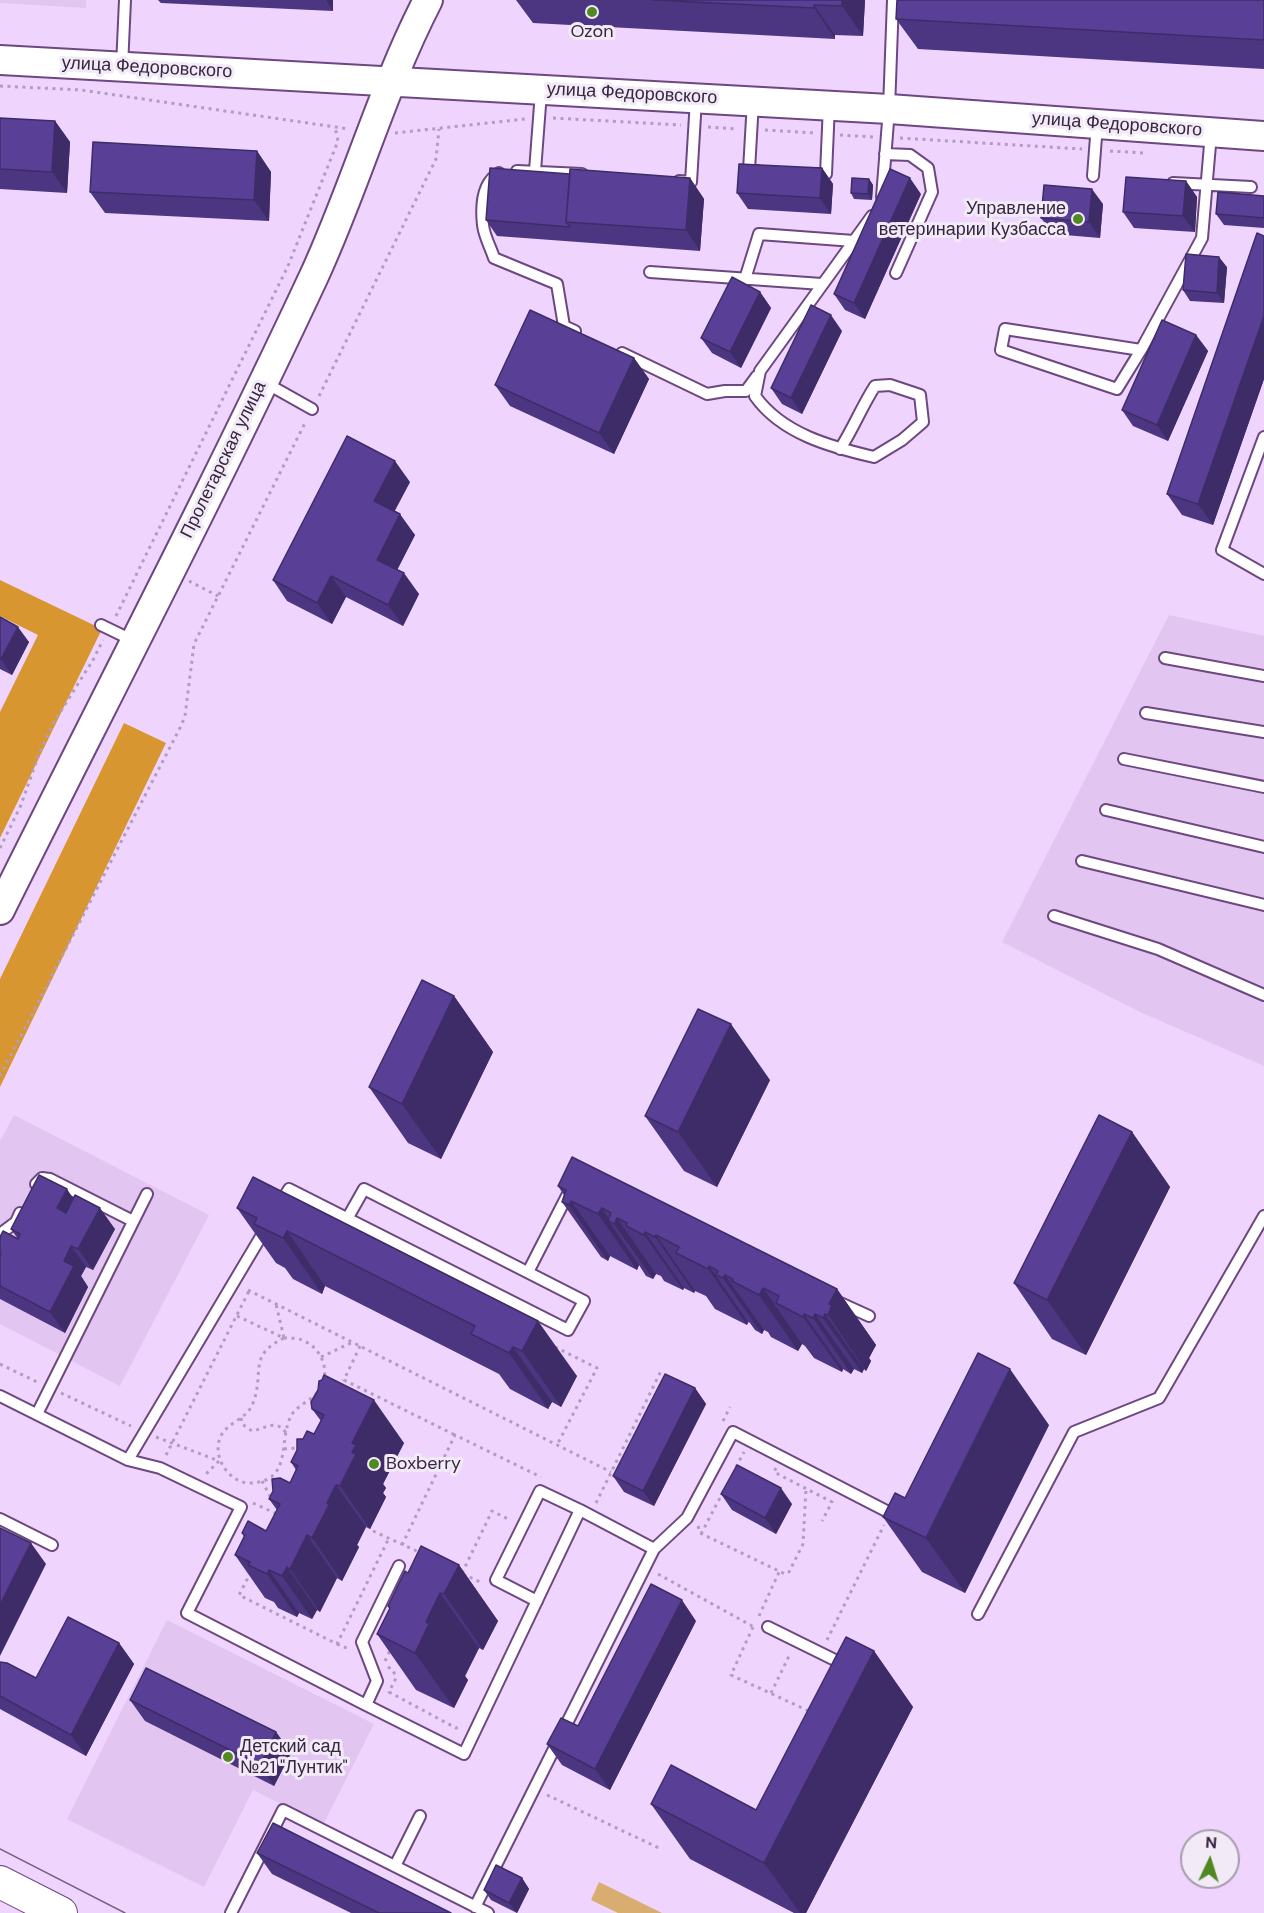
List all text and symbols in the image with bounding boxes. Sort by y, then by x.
marker: Ozon [585,5,599,19]
place label: Ozon [570,21,614,43]
street label: улица Федоровского [61,53,233,83]
street label: улица Федоровского [546,79,718,109]
street label: улица Федоровского [1031,108,1203,142]
place label: Управление ветеринарии Кузбасса [879,198,1066,240]
marker: Управление ветеринарии Кузбасса [1071,212,1085,226]
street label: Пролетарская улица [177,378,271,542]
place label: Boxberry [386,1453,461,1475]
marker: Boxberry [367,1457,381,1471]
place label: Детский сад №21 "Лунтик" [240,1736,348,1778]
marker: Детский сад №21 "Лунтик" [221,1750,235,1764]
north arrow [1180,1829,1240,1889]
text: N [1205,1832,1218,1853]

